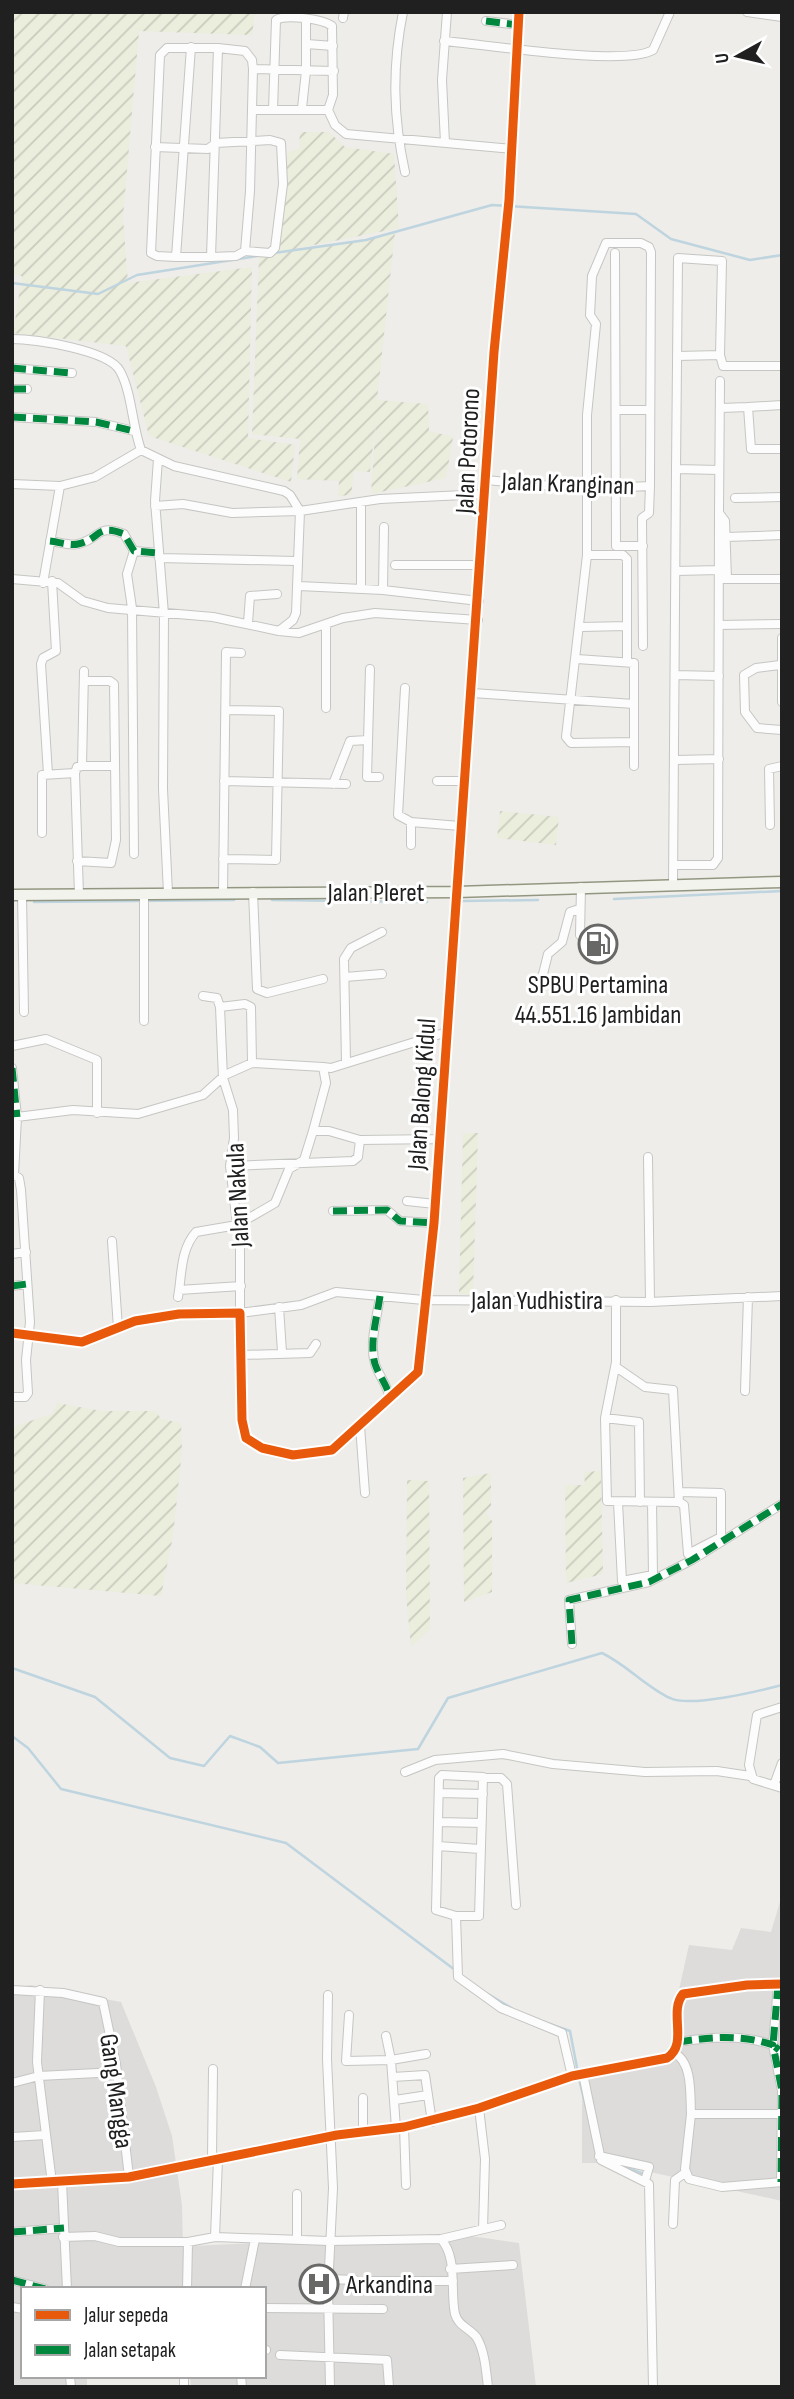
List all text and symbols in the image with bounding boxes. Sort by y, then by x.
north arrow [703,21,773,91]
text: U [711,52,735,65]
street label: Jalan Potorono [450,388,487,516]
street label: Jalan Kranginan [500,467,635,502]
street label: Jalan Pleret [326,878,425,909]
fuel station icon: SPBU Pertamina 44.551.16 Jambidan [577,923,619,965]
place label: SPBU Pertamina 44.551.16 Jambidan [515,970,681,1031]
street label: Jalan Balong Kidul [402,1017,443,1172]
street label: Jalan Nakula [220,1142,257,1249]
street label: Jalan Yudhistira [470,1286,603,1317]
street label: Gang Mangga [92,2032,139,2151]
hospital icon: Arkandina [298,2263,340,2305]
place label: Arkandina [345,2270,433,2301]
legend [21,2287,266,2378]
text: Jalur sepeda [83,2303,168,2328]
text: Jalan setapak [83,2338,176,2363]

